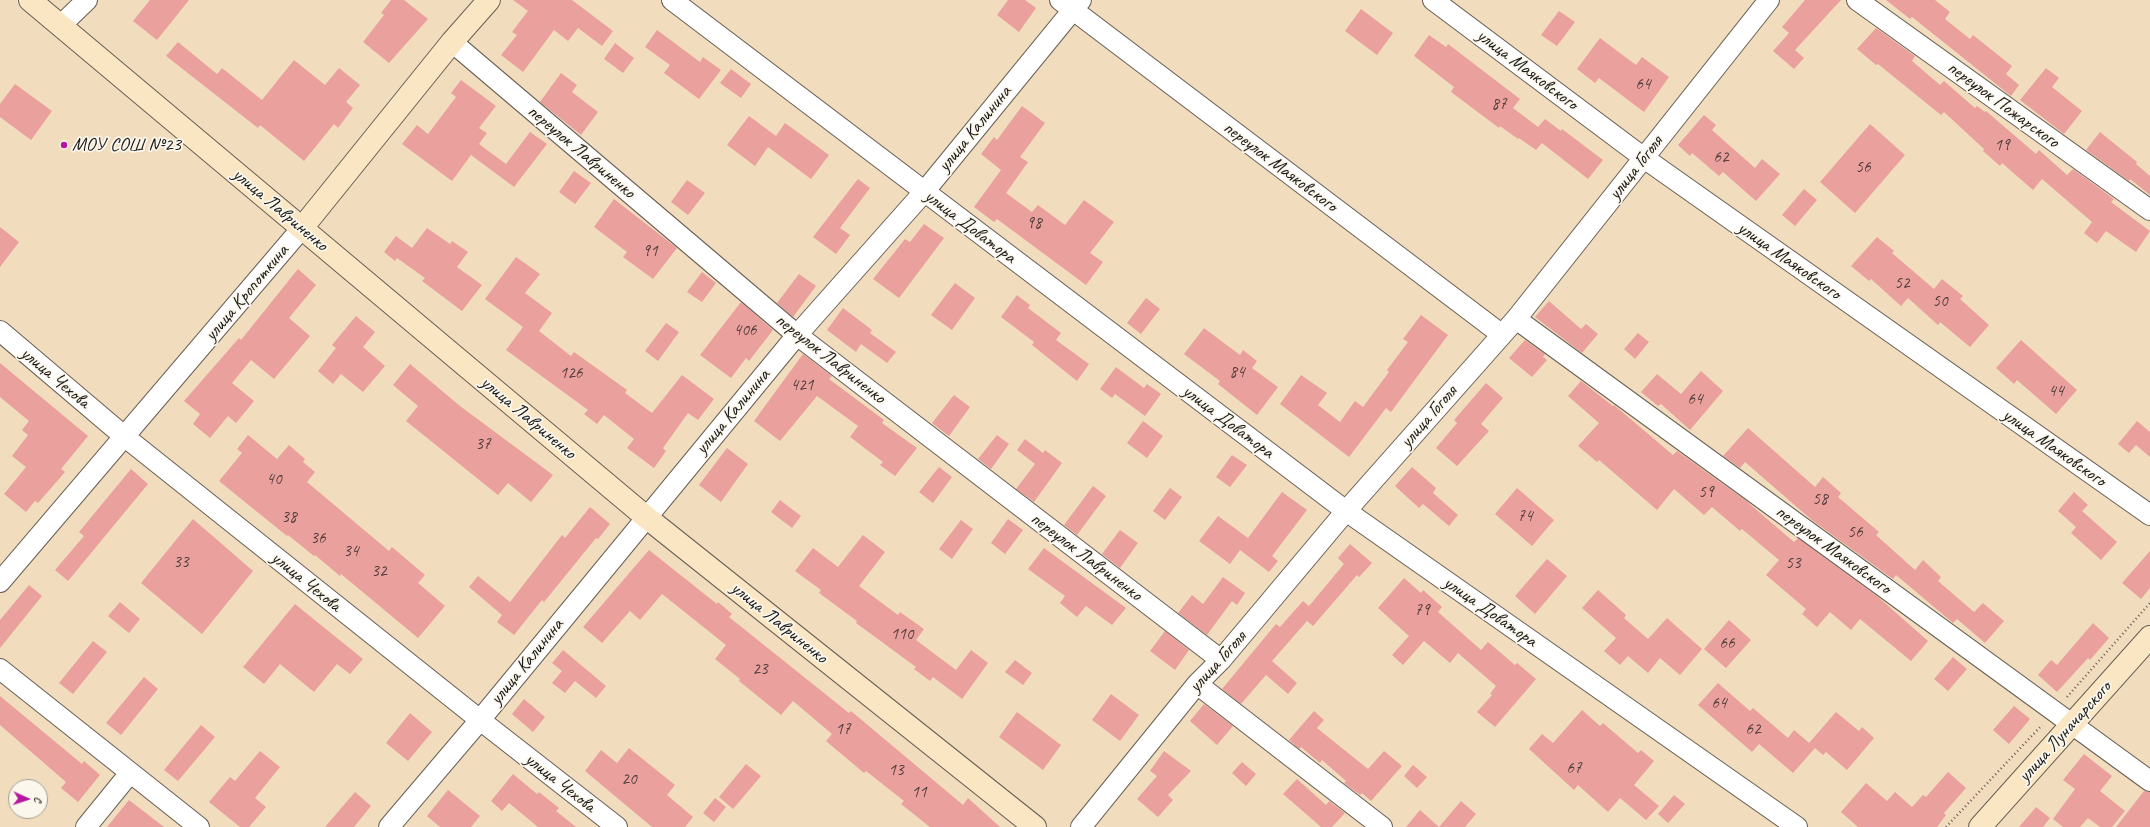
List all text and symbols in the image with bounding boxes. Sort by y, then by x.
street label: улица Маяковского [1472,24,1582,116]
street label: переулок Пожарского [1942,57,2064,153]
house number: 64 [1635,75,1651,95]
street label: улица Калинина [933,81,1017,177]
house number: 87 [1491,95,1507,115]
street label: переулок Лавриненко [522,100,640,204]
street label: переулок Маяковского [1218,117,1342,217]
street label: улица Гоголя [1604,131,1668,205]
place label: МОУ СОШ №23 [72,134,181,156]
house number: 19 [1994,136,2010,156]
marker: МОУ СОШ №23 [59,140,69,150]
house number: 62 [1713,148,1729,168]
house number: 56 [1855,158,1871,178]
street label: улица Лавриненко [228,163,332,257]
street label: улица Доватора [920,185,1020,269]
house number: 98 [1026,214,1042,234]
street label: улица Маяковского [1733,217,1845,305]
street label: улица Кропоткина [200,240,294,346]
house number: 91 [642,242,658,262]
house number: 52 [1894,274,1910,294]
house number: 50 [1932,292,1948,312]
street label: переулок Лавриненко [770,309,890,409]
house number: 406 [734,321,756,341]
street label: улица Чехова [16,342,94,414]
house number: 84 [1229,363,1245,383]
house number: 126 [560,364,582,384]
street label: улица Калинина [691,365,775,459]
street label: улица Лавриненко [476,371,580,465]
house number: 421 [791,376,813,396]
street label: улица Доватора [1178,380,1278,464]
street label: улица Гоголя [1396,381,1462,453]
house number: 44 [2048,382,2064,402]
house number: 64 [1687,390,1703,410]
street label: улица Маяковского [1998,404,2110,492]
house number: 37 [475,435,491,455]
house number: 40 [266,470,282,490]
house number: 59 [1698,483,1714,503]
house number: 58 [1812,490,1828,510]
street label: переулок Маяковского [1771,500,1895,600]
house number: 74 [1517,507,1533,527]
house number: 38 [281,508,297,528]
street label: переулок Лавриненко [1026,508,1146,606]
house number: 56 [1847,523,1863,543]
house number: 36 [310,529,326,549]
house number: 34 [343,542,359,562]
street label: улица Чехова [266,547,346,617]
house number: 33 [173,553,189,573]
house number: 53 [1785,554,1801,574]
house number: 32 [371,562,387,582]
street label: улица Доватора [1439,571,1541,653]
street label: улица Лавриненко [726,577,832,669]
house number: 79 [1414,601,1430,621]
street label: улица Калинина [485,614,569,710]
house number: 110 [891,625,913,645]
street label: улица Гоголя [1184,626,1252,698]
house number: 66 [1719,634,1735,654]
house number: 23 [752,660,768,680]
street label: улица Луначарского [2014,677,2116,787]
house number: 64 [1711,694,1727,714]
house number: 17 [835,720,851,740]
house number: 62 [1745,720,1761,740]
street label: улица Чехова [520,748,600,818]
house number: 67 [1566,759,1582,779]
house number: 13 [888,761,904,781]
house number: 20 [621,770,637,790]
north arrow [8,779,48,819]
house number: 11 [911,783,927,803]
text: С [32,797,46,803]

